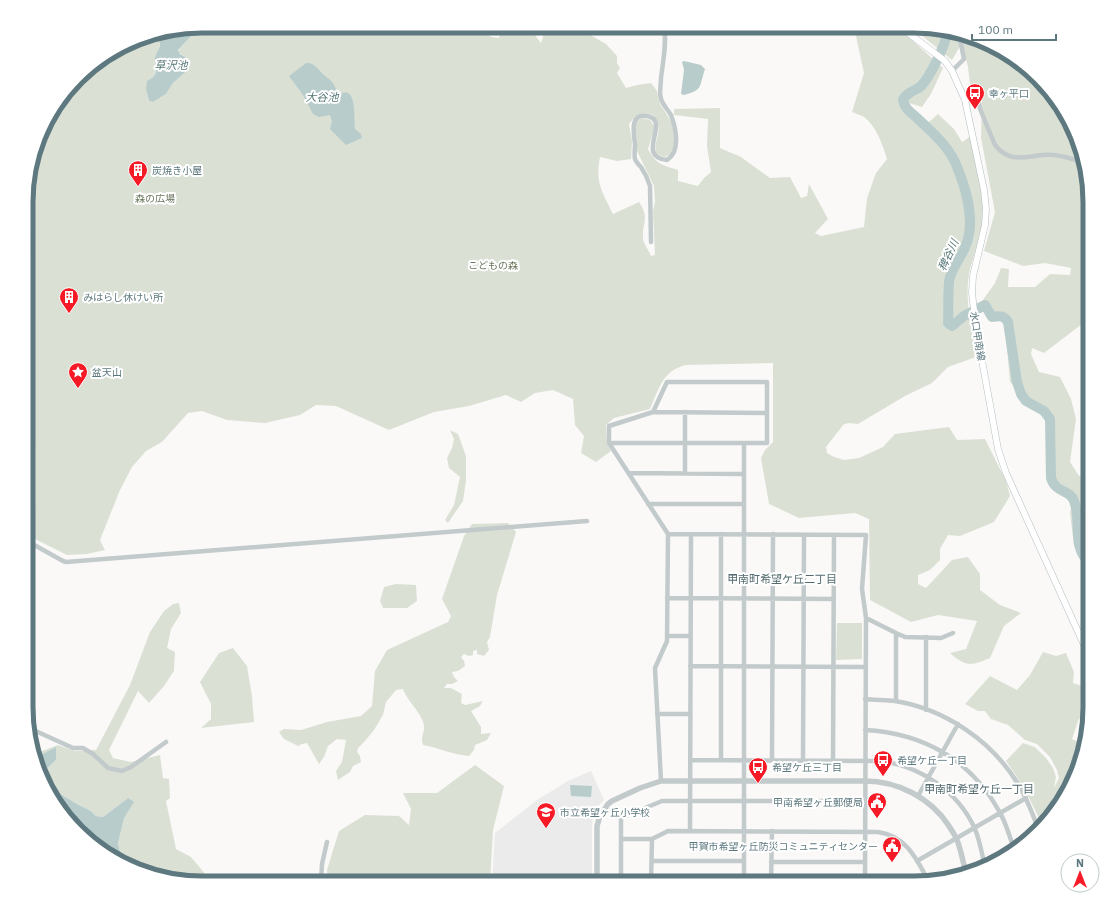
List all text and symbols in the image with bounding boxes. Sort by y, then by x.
scale bar [972,16,1056,42]
text: 100 m [978,22,1013,37]
water label: 草沢池 [155,58,188,72]
bus stop icon: 幸ヶ平口 [964,82,986,110]
place label: 幸ヶ平口 [989,87,1029,100]
water label: 大谷池 [306,90,339,104]
building icon: 炭焼き小屋 [127,159,149,187]
place label: 炭焼き小屋 [152,164,202,177]
park label: 森の広場 [135,192,175,205]
water label: 稗谷川 [935,236,962,273]
park label: こどもの森 [468,259,518,272]
building icon: みはらし休けい所 [58,286,80,314]
place label: みはらし休けい所 [83,291,163,304]
street label: 水口甲南線 [967,310,988,362]
place icon: 盆天山 [67,361,89,389]
place label: 盆天山 [92,366,122,379]
district label: 甲南町希望ケ丘二丁目 [727,572,837,586]
bus stop icon: 希望ケ丘一丁目 [872,749,894,777]
place label: 希望ケ丘一丁目 [897,754,967,767]
bus stop icon: 希望ケ丘三丁目 [747,756,769,784]
place label: 希望ケ丘三丁目 [772,761,842,774]
district label: 甲南町希望ケ丘一丁目 [924,782,1034,796]
public building icon: 甲南希望ヶ丘郵便局 [866,791,888,819]
place label: 甲南希望ヶ丘郵便局 [773,796,863,809]
school or university icon: 市立希望ヶ丘小学校 [535,801,557,829]
place label: 市立希望ヶ丘小学校 [560,806,650,819]
public building icon: 甲賀市希望ヶ丘防災コミュニティセンター [881,835,903,863]
place label: 甲賀市希望ヶ丘防災コミュニティセンター [689,840,878,853]
north arrow [1060,853,1100,893]
text: N [1076,856,1084,870]

